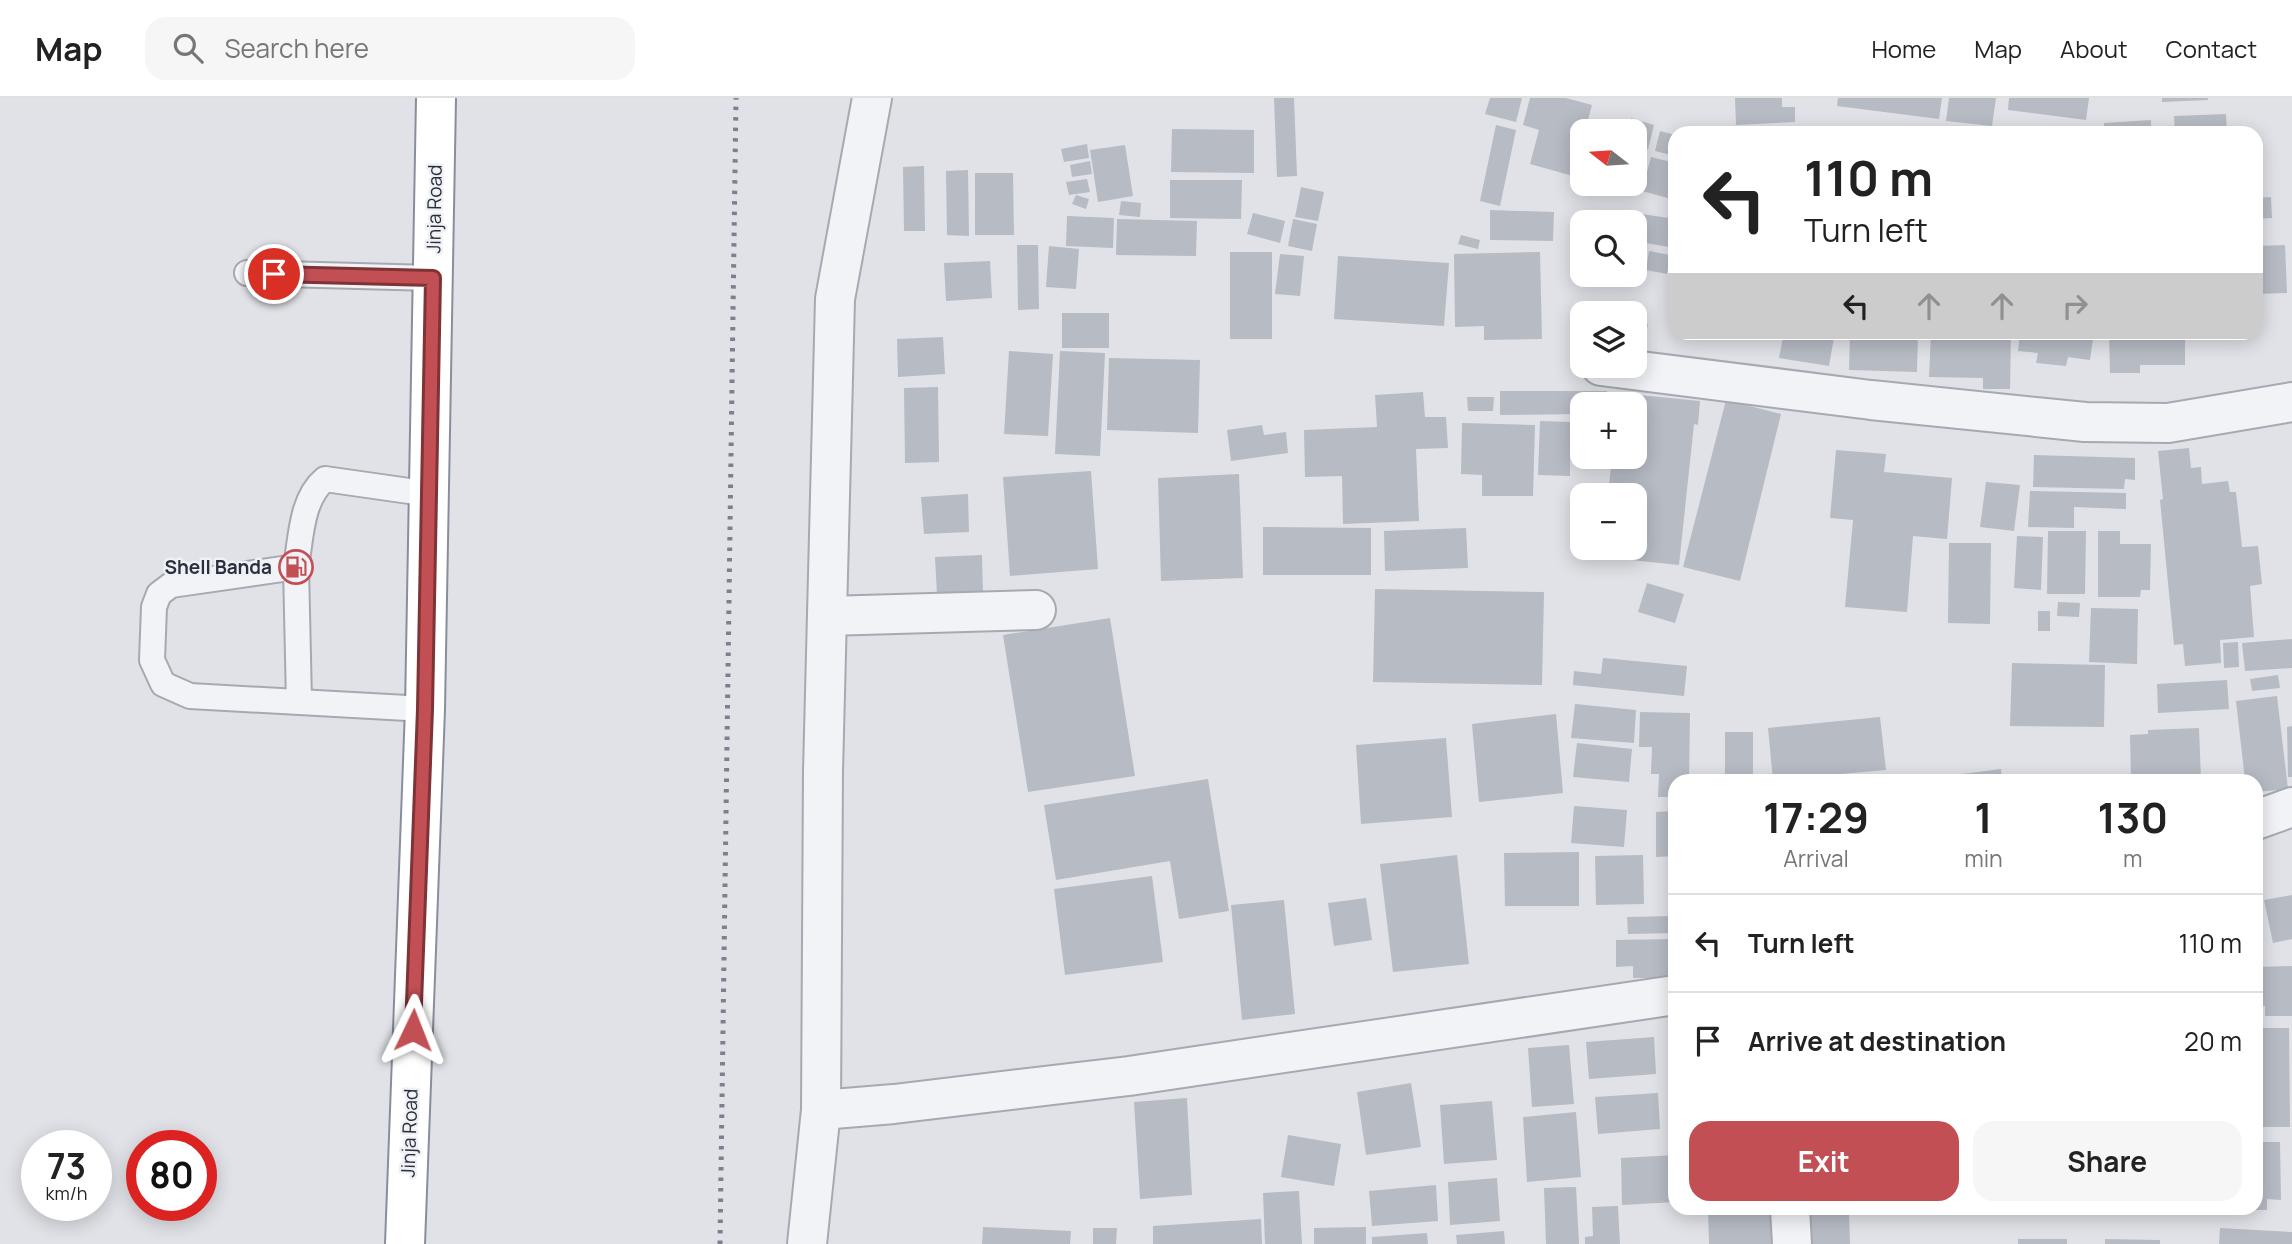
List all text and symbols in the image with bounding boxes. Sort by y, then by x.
search box [145,17,635,80]
text: Map [35,26,103,71]
icon: search [169,29,207,67]
text: Search here [225,30,369,66]
text: Home [1871,32,1936,65]
text: Map [1974,32,2022,65]
text: About [2060,32,2128,65]
text: Contact [2166,32,2257,65]
north arrow [1570,119,1647,196]
map controls [1570,119,1647,560]
text: 110 m [1804,144,1933,211]
icon: left [1689,154,1780,245]
street label: Jinja Road [420,164,448,254]
text: Turn left [1804,208,1928,252]
button: search [1570,210,1647,287]
pin [244,244,304,304]
icon: arrive [255,255,293,293]
icon: left [1837,287,1875,325]
icon: ahead [1910,287,1948,325]
icon: ahead [1983,287,2021,325]
icon: right [2056,287,2094,325]
button: layers [1570,301,1647,378]
button: + [1570,392,1647,469]
button: − [1570,483,1647,560]
fuel station icon: Shell Banda [277,548,315,586]
place label: Shell Banda [164,554,272,580]
text: 17:29 [1763,788,1869,846]
text: 1 [1974,788,1993,846]
text: 130 [2098,788,2168,846]
text: Arrival [1783,842,1849,874]
text: min [1964,842,2003,874]
text: m [2123,842,2143,874]
icon: left [1689,924,1727,962]
text: Turn left [1748,925,1855,961]
text: 110 m [2179,925,2242,961]
position arrow [376,993,450,1067]
icon: arrive [1689,1022,1727,1060]
text: Arrive at destination [1748,1023,2006,1059]
text: 20 m [2184,1023,2242,1059]
street label: Jinja Road [394,1088,424,1178]
button: Exit [1689,1121,1959,1201]
button: Share [1973,1121,2242,1201]
speed limit sign: 80 [126,1130,217,1221]
text: 73 [47,1142,86,1190]
text: km/h [46,1181,87,1205]

